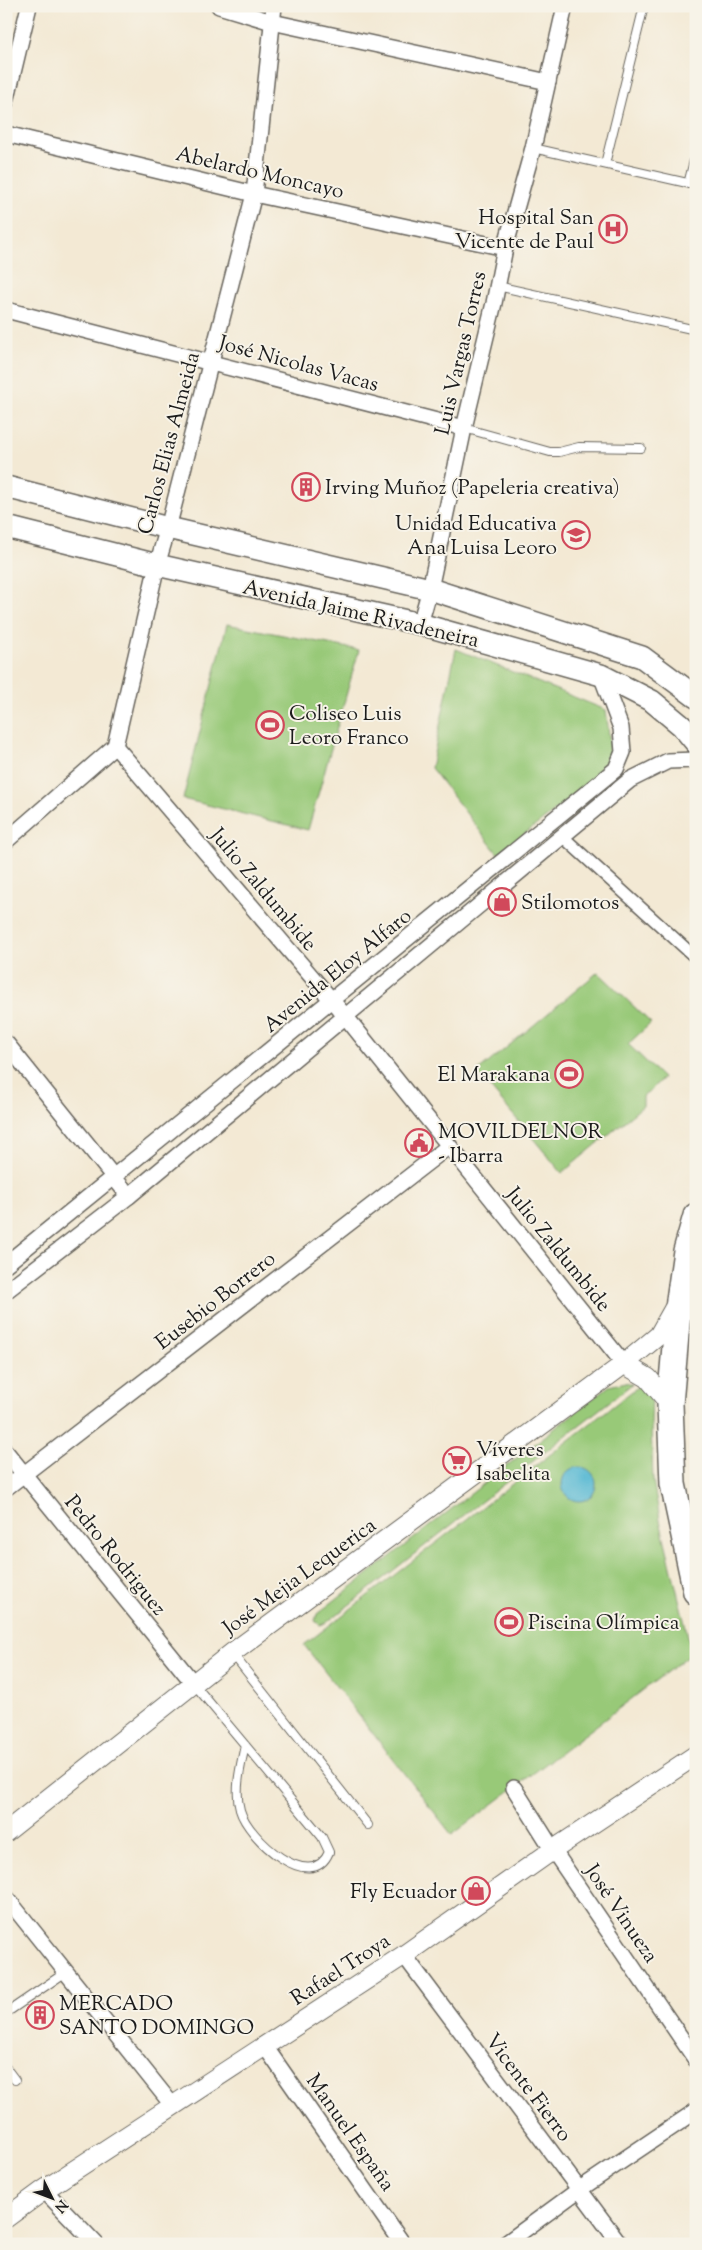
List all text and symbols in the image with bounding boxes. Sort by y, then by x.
street label: Abelardo Moncayo [172,140,347,208]
place label: Hospital San Vicente de Paul [455,204,594,258]
hospital icon: Hospital San Vicente de Paul [598,214,628,244]
street label: Luis Vargas Torres [429,269,495,438]
street label: José Nicolas Vacas [214,329,382,401]
street label: Carlos Elias Almeida [131,349,209,538]
building icon: Irving Muñoz (Papeleria creativa) [291,472,321,502]
place label: Irving Muñoz (Papeleria creativa) [325,474,620,504]
place label: Unidad Educativa Ana Luisa Leoro [395,510,557,564]
school or university icon: Unidad Educativa Ana Luisa Leoro [561,520,591,550]
street label: Avenida Jaime Rivadeneira [239,573,482,657]
place label: Coliseo Luis Leoro Franco [289,700,409,754]
sports icon: Coliseo Luis Leoro Franco [255,710,285,740]
street label: Julio Zaldumbide [201,821,323,958]
shop icon: Stilomotos [487,887,517,917]
place label: Stilomotos [521,889,619,919]
street label: Avenida Eloy Alfaro [258,902,419,1041]
sports icon: El Marakana [554,1059,584,1089]
place label: El Marakana [438,1061,550,1091]
place label: MOVILDELNOR - Ibarra [438,1118,603,1172]
public building icon: MOVILDELNOR - Ibarra [404,1128,434,1158]
street label: Julio Zaldumbide [497,1181,617,1319]
street label: Eusebio Borrero [150,1245,283,1358]
place label: Víveres Isabelita [476,1436,551,1490]
supermarket icon: Víveres Isabelita [442,1446,472,1476]
street label: Pedro Rodriguez [56,1489,173,1623]
street label: José Mejia Lequerica [216,1511,383,1644]
sports icon: Piscina Olímpica [494,1607,524,1637]
place label: Piscina Olímpica [528,1609,680,1639]
street label: José Vinueza [576,1858,665,1970]
shop icon: Fly Ecuador [461,1876,491,1906]
place label: Fly Ecuador [350,1878,457,1908]
street label: Rafael Troya [285,1927,397,2014]
place label: MERCADO SANTO DOMINGO [59,1990,254,2044]
building icon: MERCADO SANTO DOMINGO [25,2000,55,2030]
street label: Vicente Fierro [477,2028,578,2149]
street label: Manuel España [298,2068,401,2198]
north arrow [28,2172,78,2222]
text: N [49,2195,71,2216]

